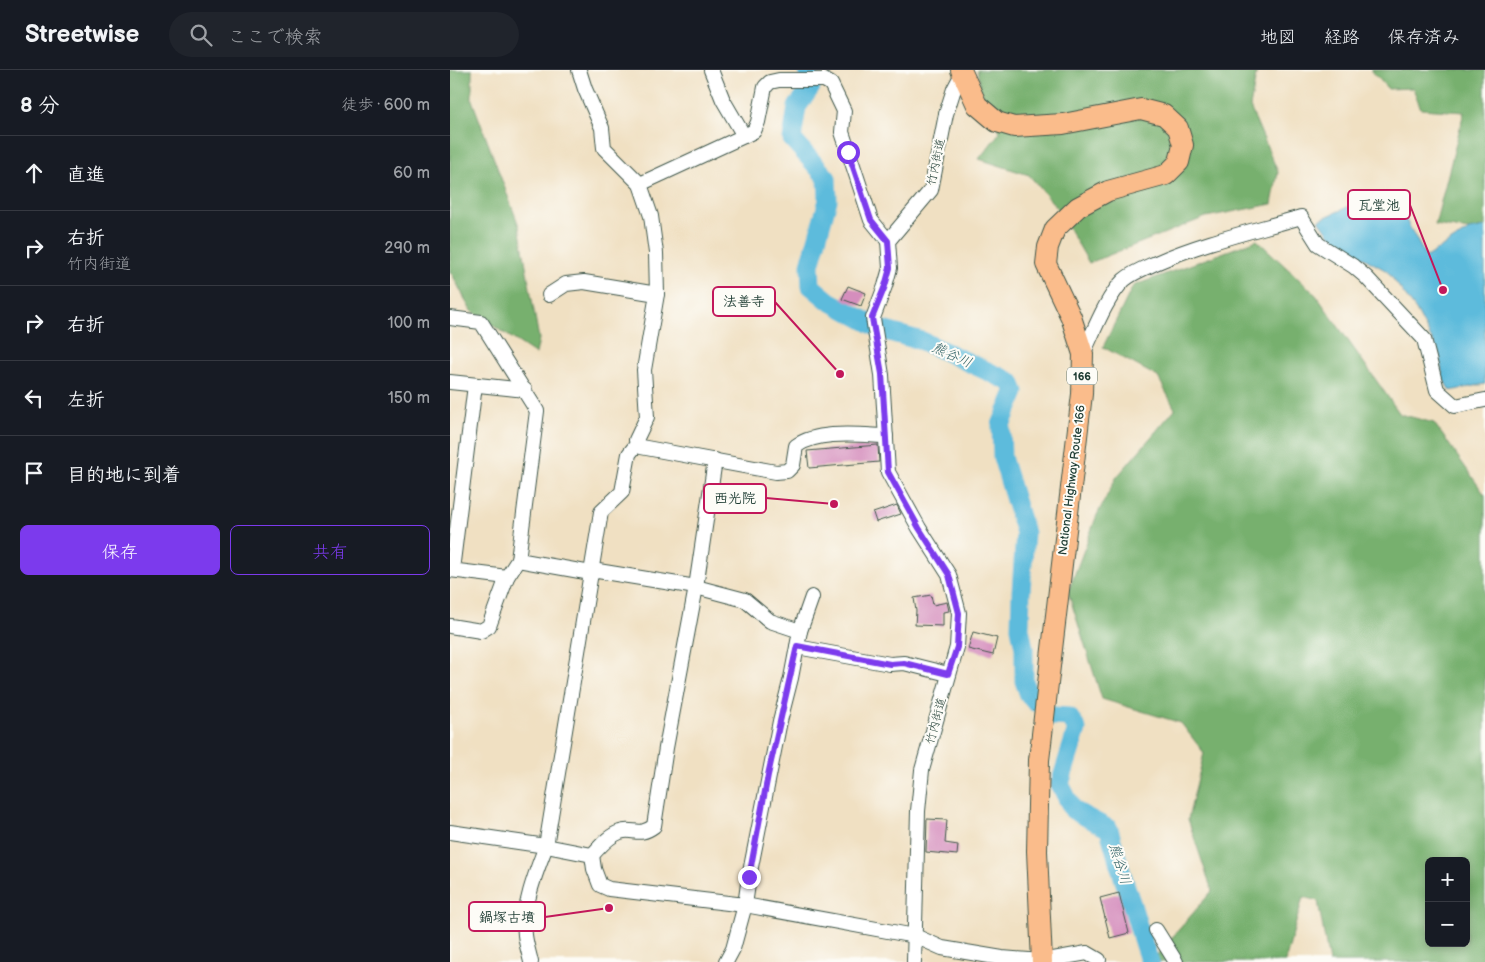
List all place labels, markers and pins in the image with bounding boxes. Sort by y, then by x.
callout: 瓦堂池 [1348,190,1410,219]
callout: 法善寺 [713,287,775,316]
callout: 西光院 [704,484,766,513]
callout: 鍋塚古墳 [469,902,545,931]

